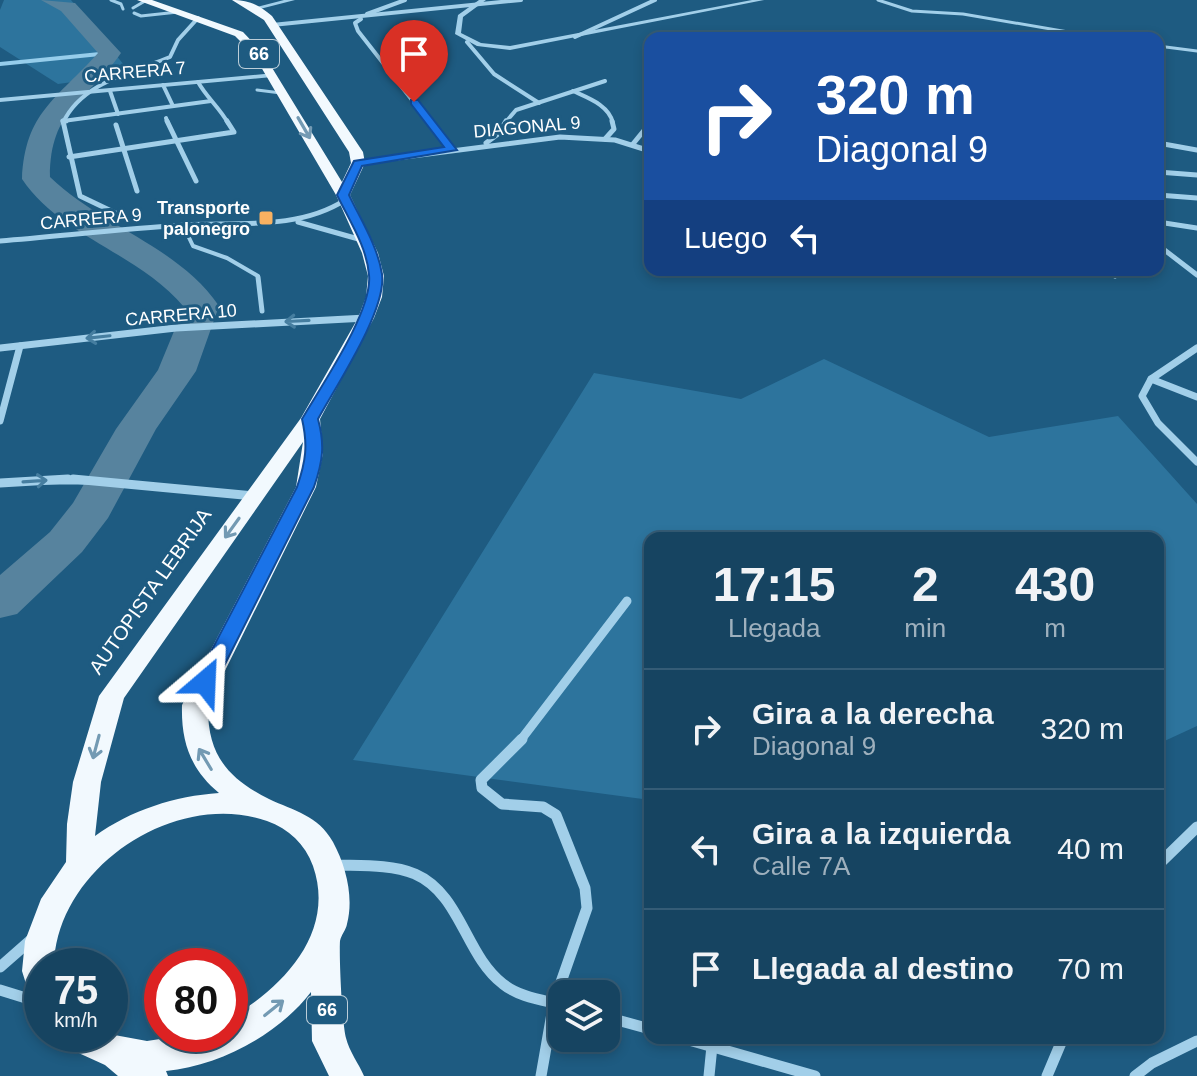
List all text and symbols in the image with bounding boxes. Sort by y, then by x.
pin [380,20,448,102]
icon: arrive [392,32,436,76]
road number: 66 [239,40,279,68]
street label: CARRERA 7 [83,58,187,86]
text: 320 m [816,63,975,126]
icon: right [684,64,788,168]
street label: DIAGONAL 9 [473,112,581,142]
one-way arrow [296,116,312,139]
text: Diagonal 9 [816,129,988,170]
place label: Transporte palonegro [157,198,250,239]
street label: CARRERA 9 [39,205,143,233]
marker: Transporte palonegro [257,209,275,227]
icon: left [783,216,827,260]
text: Luego [684,221,767,254]
street label: CARRERA 10 [124,300,238,330]
one-way arrow [284,314,311,329]
one-way arrow [85,330,112,345]
one-way arrow [21,473,48,488]
street label: AUTOPISTA LEBRIJA [84,503,216,678]
one-way arrow [224,516,240,538]
text: 17:15 [713,558,836,611]
text: 2 [912,558,939,611]
text: 430 [1015,558,1095,611]
text: Llegada [728,613,820,643]
text: min [904,613,946,643]
text: m [1044,613,1066,643]
position arrow [163,640,247,724]
text: Gira a la derecha [752,697,994,730]
icon: right [684,707,728,751]
text: 320 m [1041,712,1124,745]
text: Diagonal 9 [752,731,876,761]
one-way arrow [87,733,102,759]
one-way arrow [196,748,212,771]
text: Gira a la izquierda [752,817,1010,850]
icon: left [684,827,728,871]
text: 40 m [1057,832,1124,865]
text: Calle 7A [752,851,850,881]
icon: arrive [684,947,728,991]
speed limit sign: 80 [144,948,248,1052]
text: Llegada al destino [752,952,1014,985]
text: 70 m [1057,952,1124,985]
text: 75 [54,968,98,1012]
map controls [548,980,620,1052]
button: layers [548,980,620,1052]
road number: 66 [307,996,347,1024]
one-way arrow [263,999,284,1017]
text: km/h [54,1009,98,1031]

